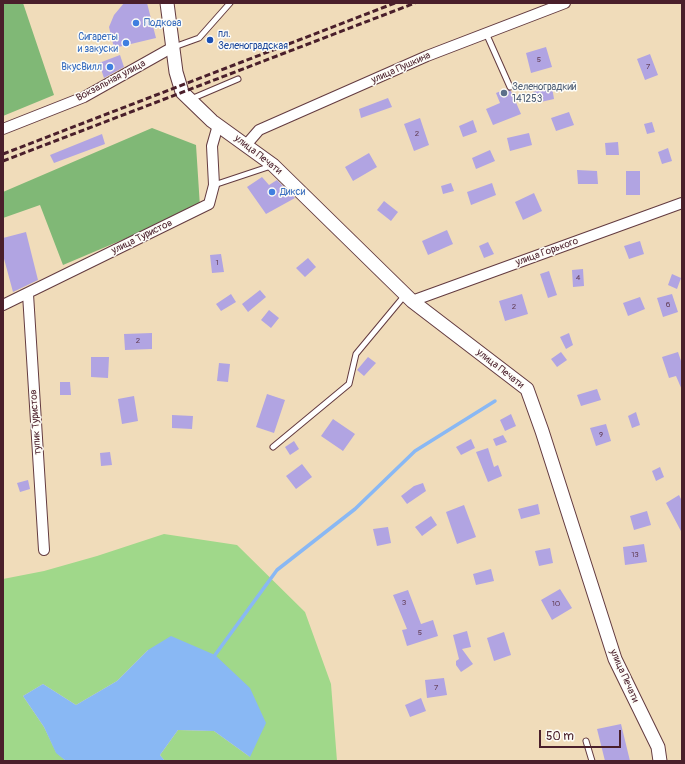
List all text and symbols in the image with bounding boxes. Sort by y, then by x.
place label: Подкова [144,17,181,29]
marker: Подкова [131,18,141,28]
place label: пл. Зеленоградская [218,28,288,52]
place label: Сигареты и закуски [78,31,118,54]
marker: пл. Зеленоградская [205,35,215,45]
marker: Сигареты и закуски [121,38,131,48]
street label: улица Пушкина [369,50,433,86]
house number: 5 [537,55,541,65]
street label: Вокзальная улица [74,58,148,104]
place label: ВкусВилл [61,61,102,73]
marker: ВкусВилл [105,62,115,72]
house number: 7 [646,62,650,72]
place label: Зеленоградкий 141253 [512,81,577,104]
marker: Зеленоградкий 141253 [499,88,509,98]
house number: 2 [415,129,419,139]
street label: улица Печати [232,133,284,177]
place label: Дикси [280,186,305,198]
marker: Дикси [267,187,277,197]
street label: улица Туристов [110,217,174,257]
street label: улица Горького [514,235,580,269]
house number: 1 [215,258,219,268]
house number: 4 [576,273,580,283]
house number: 6 [666,300,670,310]
house number: 2 [512,302,516,312]
house number: 2 [136,336,140,346]
street label: улица Печати [474,347,526,391]
street label: тупик Туристов [28,389,44,455]
house number: 9 [599,430,603,440]
house number: 13 [631,550,639,560]
house number: 3 [402,598,406,608]
house number: 10 [552,599,560,609]
house number: 5 [418,628,422,638]
street label: улица Печати [607,647,641,705]
house number: 7 [434,683,438,693]
scale bar [541,722,623,748]
text: 50 m [546,729,574,744]

